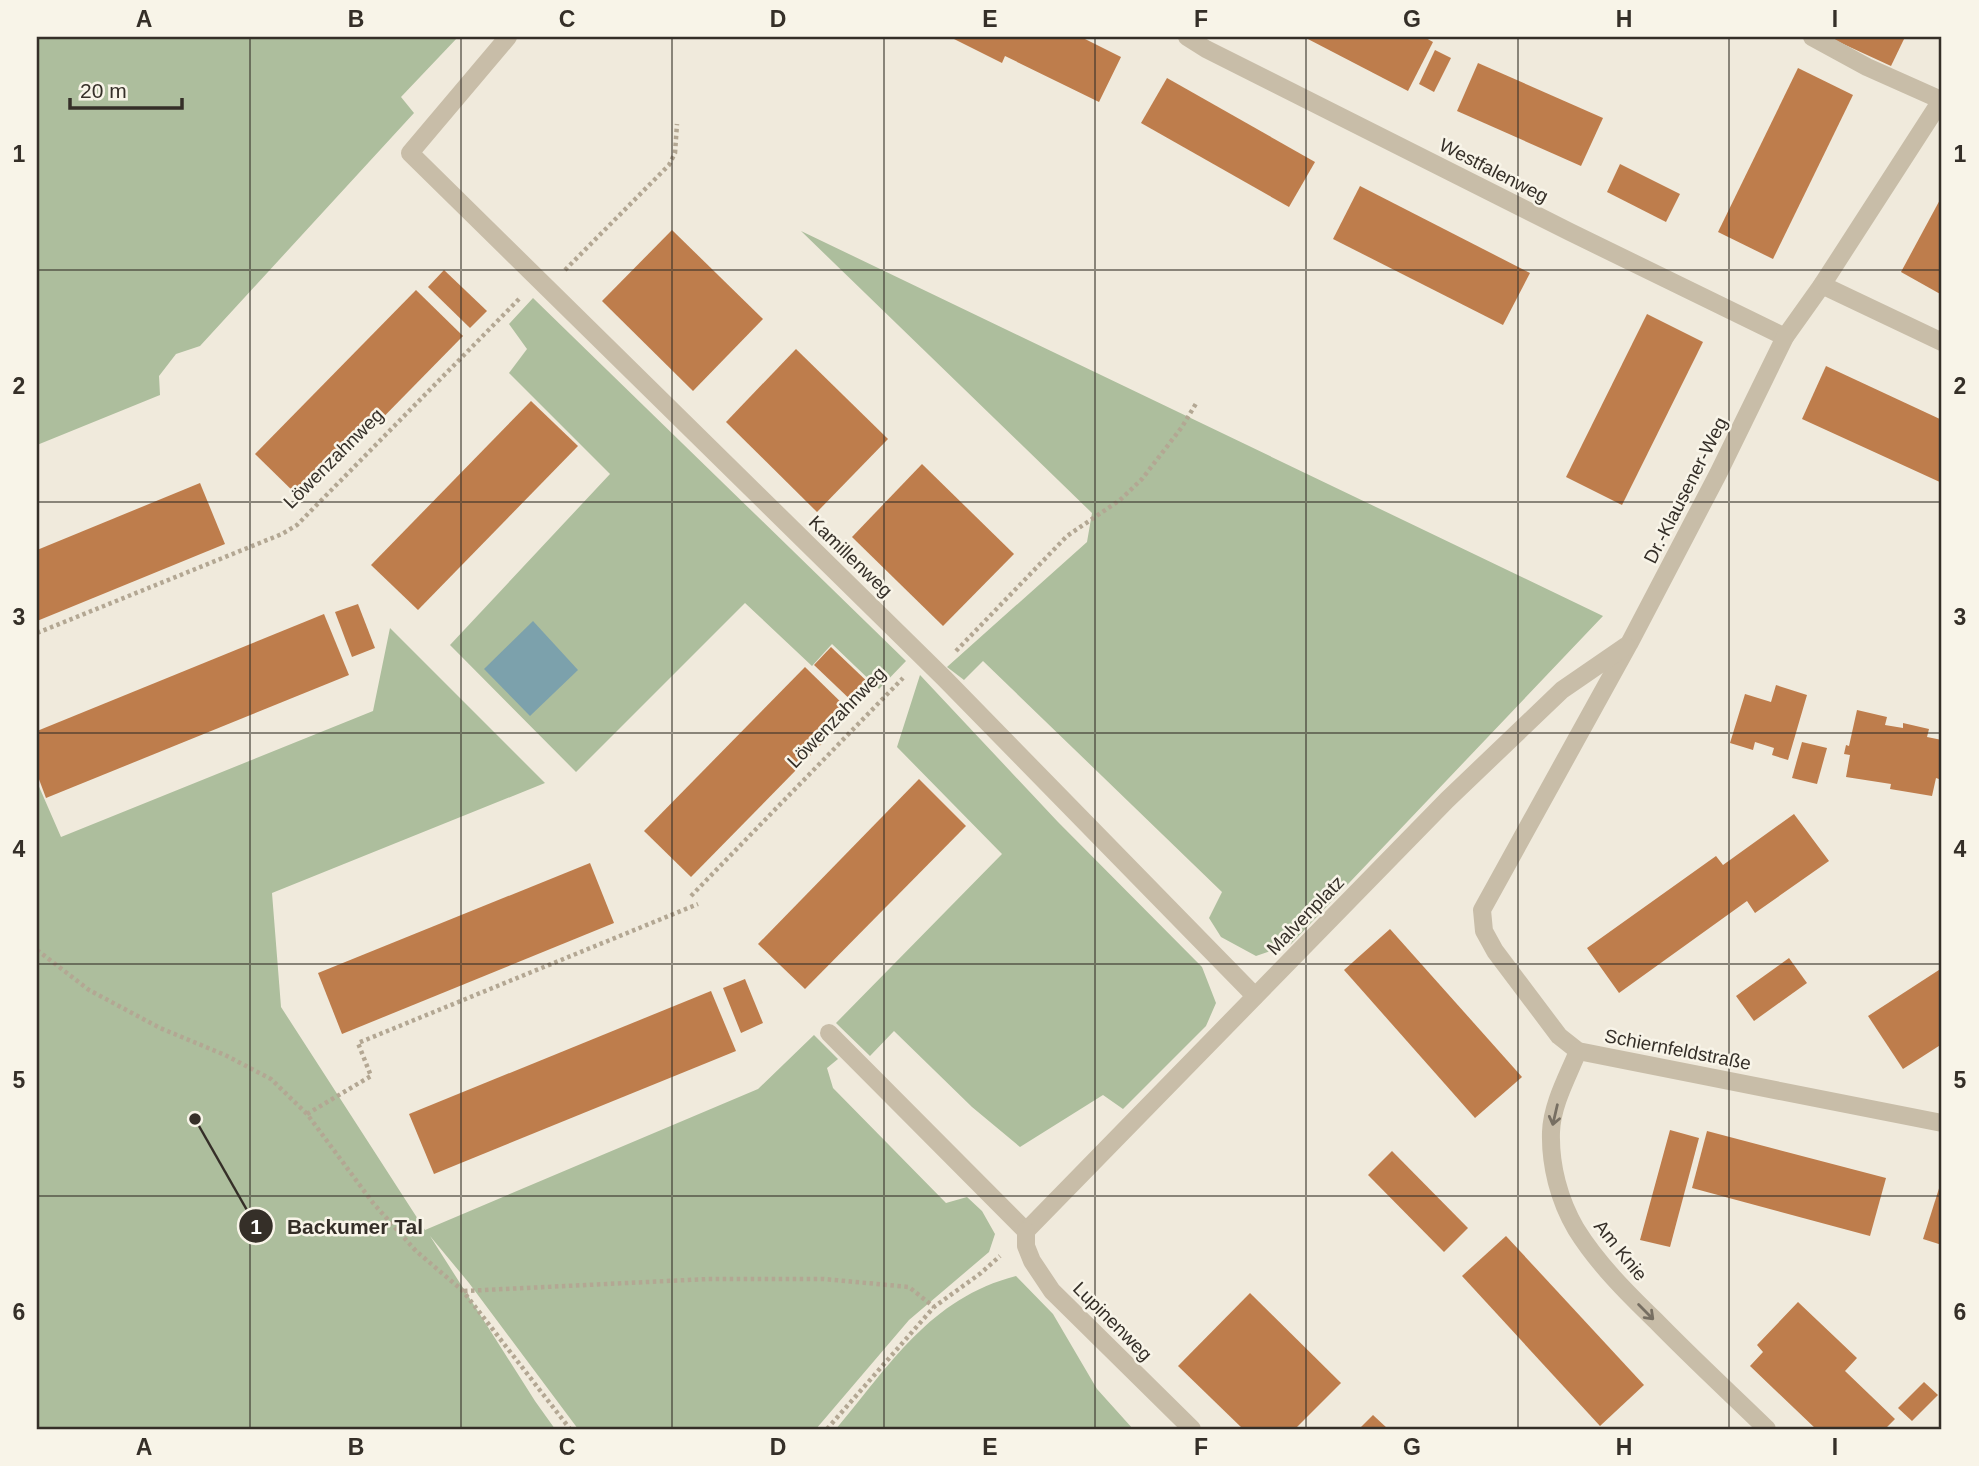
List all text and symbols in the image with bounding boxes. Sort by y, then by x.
text: A [136,6,152,32]
text: B [348,6,364,32]
text: C [559,6,575,32]
text: D [770,6,786,32]
text: E [982,6,998,32]
text: F [1194,6,1208,32]
text: G [1403,6,1421,32]
text: H [1616,6,1632,32]
text: I [1832,6,1838,32]
scale bar [70,66,182,110]
text: 20 m [80,79,127,102]
street label: Westfalenweg [1436,134,1552,207]
text: 1 [13,141,26,167]
text: 1 [1954,141,1967,167]
text: 2 [13,373,25,399]
text: 2 [1954,373,1966,399]
street label: Löwenzahnweg [279,404,387,512]
street label: Dr.-Klausener-Weg [1639,414,1731,567]
street label: Kamillenweg [805,511,897,601]
text: 3 [13,604,25,630]
text: 3 [1954,604,1966,630]
street label: Löwenzahnweg [783,663,890,772]
text: 4 [13,836,26,862]
text: 4 [1954,836,1967,862]
street label: Malvenplatz [1263,872,1348,959]
street label: Schiernfeldstraße [1603,1025,1753,1074]
text: 5 [13,1067,26,1093]
text: 5 [1954,1067,1967,1093]
one-way arrow [1547,1103,1561,1126]
callout: Backumer Tal [238,1205,437,1247]
text: 1 [250,1215,262,1238]
text: Backumer Tal [287,1215,423,1238]
street label: Am Knie [1590,1216,1651,1285]
street label: Lupinenweg [1069,1278,1156,1365]
text: 6 [13,1299,25,1325]
text: 6 [1954,1299,1966,1325]
one-way arrow [1638,1303,1655,1320]
text: A [136,1434,152,1460]
text: B [348,1434,364,1460]
text: C [559,1434,575,1460]
text: D [770,1434,786,1460]
text: E [982,1434,998,1460]
text: F [1194,1434,1208,1460]
text: G [1403,1434,1421,1460]
text: H [1616,1434,1632,1460]
text: I [1832,1434,1838,1460]

